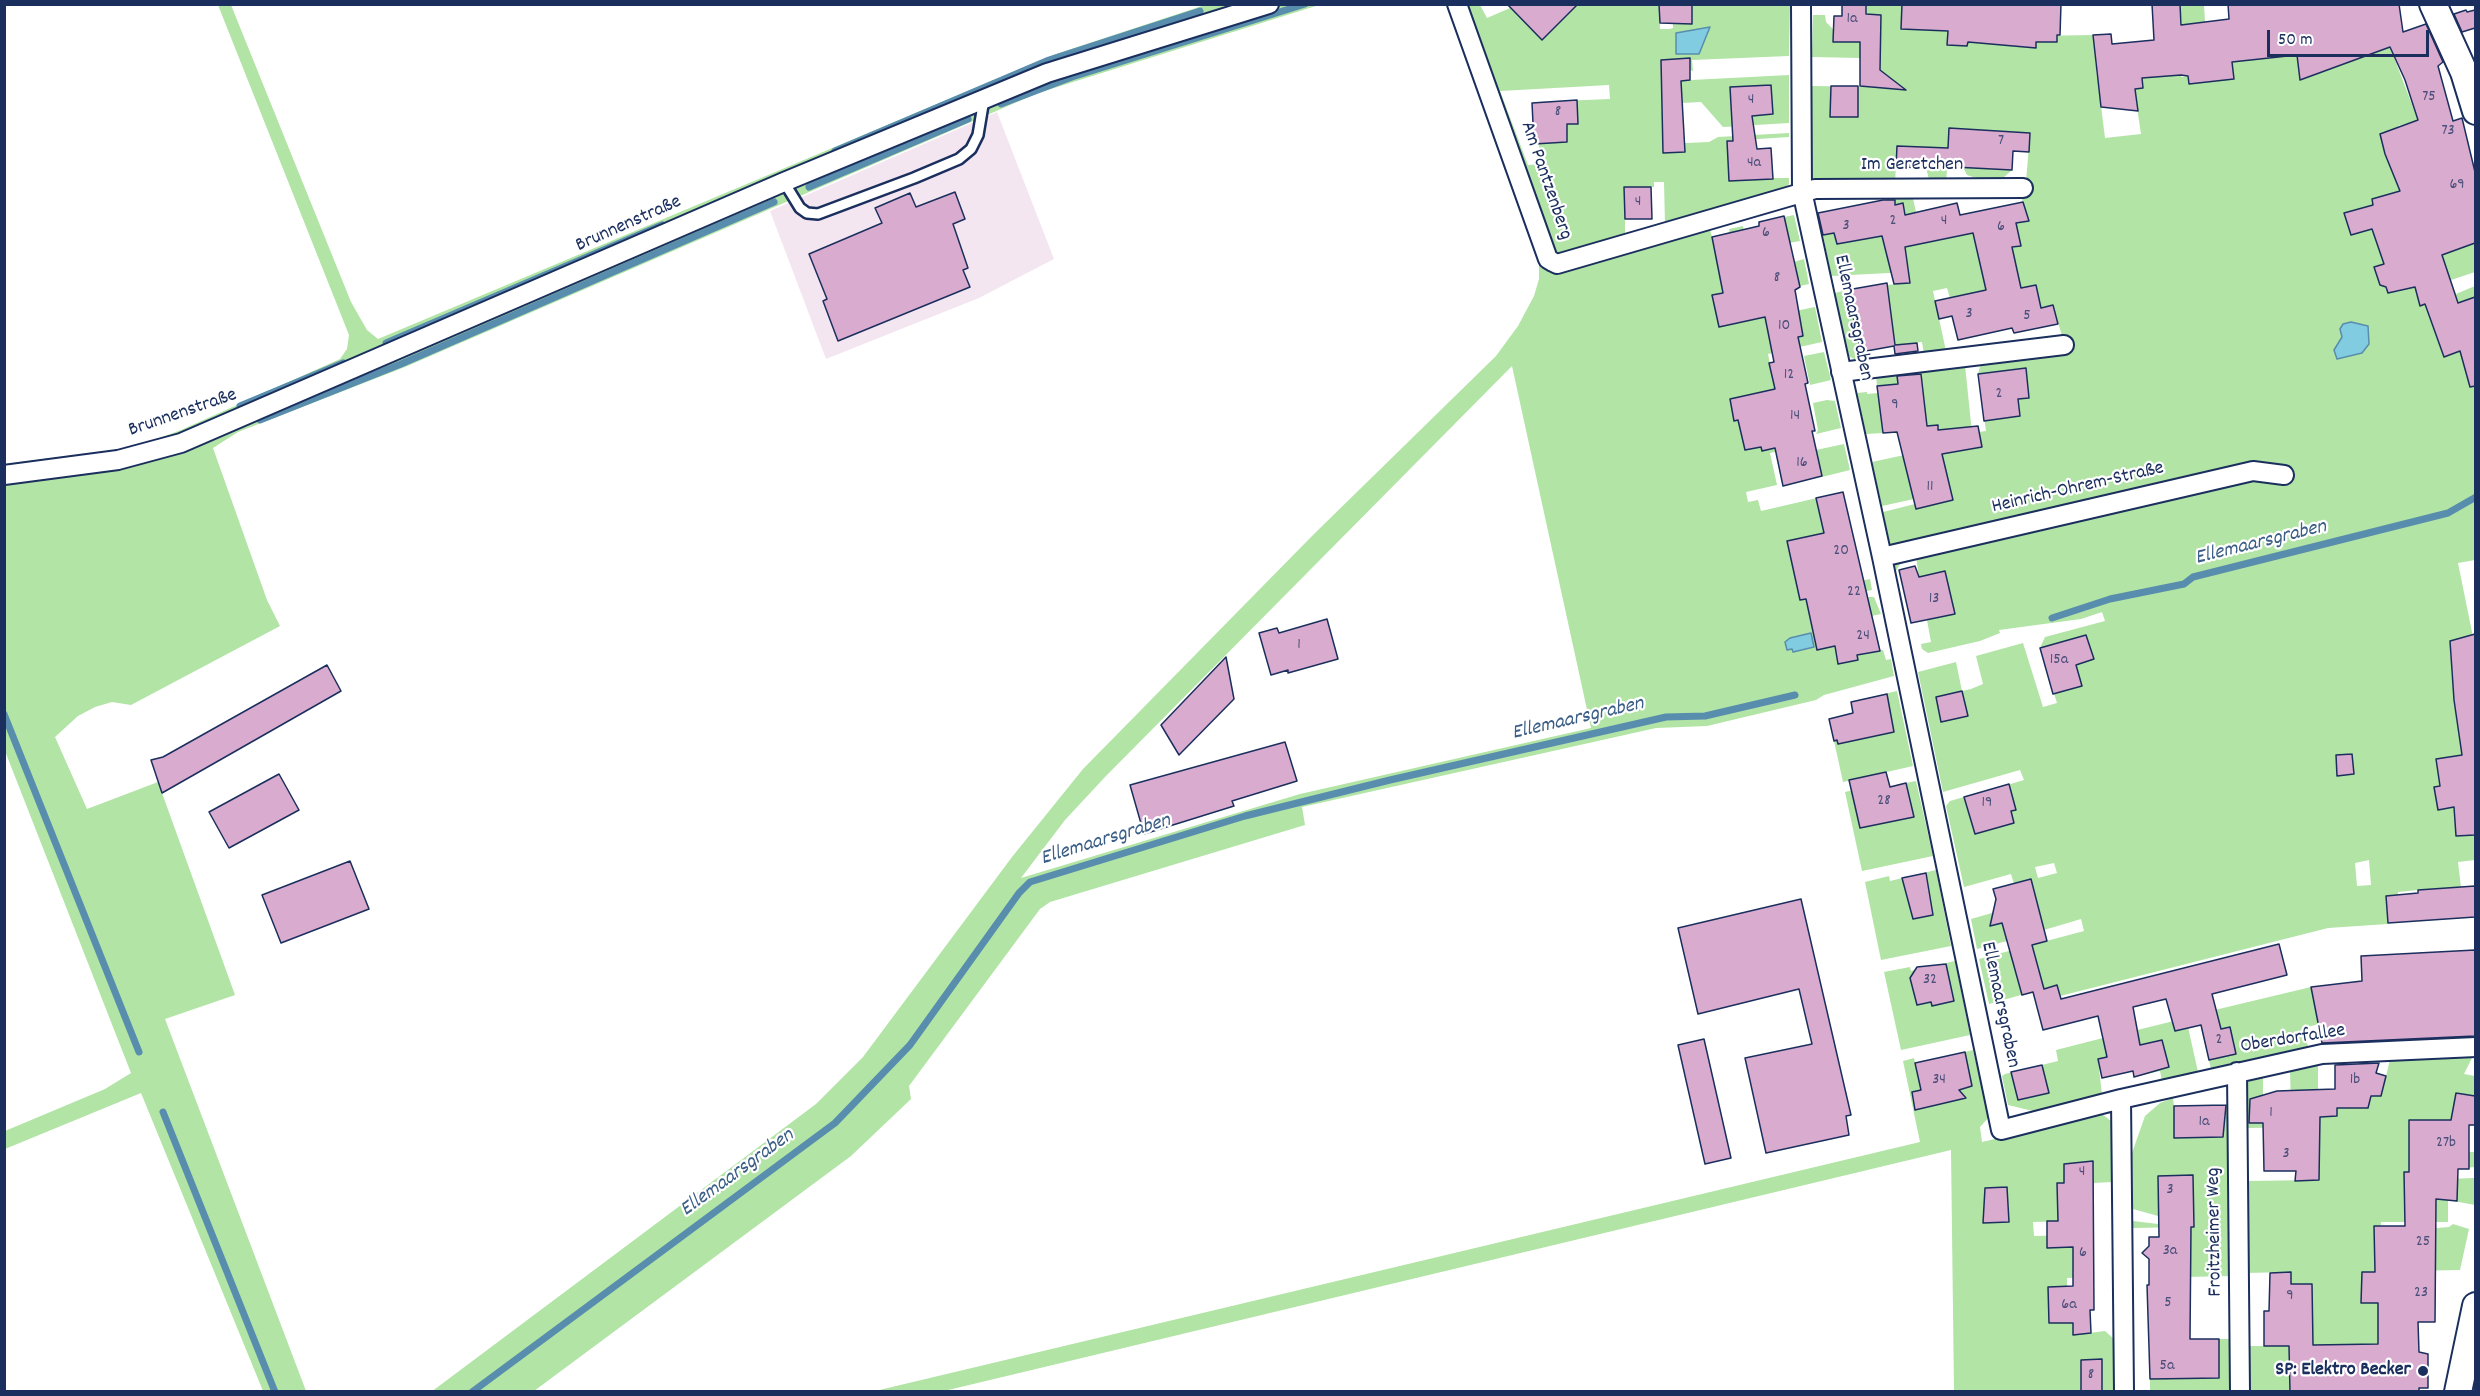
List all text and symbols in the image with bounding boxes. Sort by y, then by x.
house number: 1a [1846,10,1858,30]
scale bar [2270,18,2432,56]
text: 50 m [2278,28,2313,53]
house number: 75 [2422,88,2436,108]
house number: 4 [1748,91,1754,111]
house number: 8 [1555,103,1561,123]
street label: Am Pantzenberg [1514,119,1576,243]
house number: 73 [2441,122,2455,142]
house number: 7 [1998,132,2004,152]
house number: 4a [1747,154,1761,174]
street label: Im Geretchen [1861,154,1963,178]
house number: 69 [2449,176,2465,196]
street label: Brunnenstraße [573,191,685,259]
house number: 4 [1635,193,1641,213]
house number: 2 [1890,212,1896,232]
house number: 4 [1941,212,1947,232]
house number: 3 [1842,217,1850,237]
house number: 6 [1997,218,2005,238]
house number: 6 [1762,224,1770,244]
street label: Ellemaarsgraben [1827,253,1877,383]
house number: 8 [1774,269,1780,289]
house number: 3 [1965,305,1973,325]
house number: 5 [2023,307,2031,327]
house number: 10 [1778,317,1790,337]
house number: 12 [1784,366,1794,386]
street label: Brunnenstraße [126,384,240,444]
house number: 2 [1996,385,2002,405]
house number: 9 [1891,396,1899,416]
house number: 14 [1790,407,1800,427]
house number: 16 [1796,454,1808,474]
street label: Heinrich-Ohrem-Straße [1990,458,2166,520]
house number: 11 [1926,478,1934,498]
water label: Ellemaarsgraben [2193,516,2329,572]
house number: 20 [1833,542,1849,562]
house number: 22 [1847,583,1861,603]
house number: 13 [1929,590,1939,610]
house number: 24 [1856,627,1870,647]
house number: 1 [1297,636,1301,656]
house number: 15a [2050,651,2068,671]
water label: Ellemaarsgraben [1510,693,1646,747]
house number: 28 [1877,792,1891,812]
house number: 19 [1982,794,1992,814]
water label: Ellemaarsgraben [1038,809,1174,873]
street label: Ellemaarsgraben [1974,940,2024,1070]
house number: 32 [1923,971,1937,991]
street label: Oberdorfallee [2239,1020,2347,1060]
house number: 2 [2216,1031,2222,1051]
house number: 34 [1932,1071,1946,1091]
house number: 1b [2350,1071,2360,1091]
house number: 1 [2269,1104,2273,1124]
house number: 1a [2198,1113,2210,1133]
water label: Ellemaarsgraben [676,1124,800,1224]
house number: 27b [2436,1134,2456,1154]
house number: 3 [2282,1145,2290,1165]
house number: 4 [2079,1163,2085,1183]
street label: Froitzheimer Weg [2203,1167,2229,1297]
house number: 3 [2166,1181,2174,1201]
house number: 25 [2416,1233,2430,1253]
house number: 3a [2163,1242,2177,1262]
house number: 6 [2079,1244,2087,1264]
house number: 23 [2414,1284,2428,1304]
house number: 9 [2286,1287,2294,1307]
house number: 5 [2164,1294,2172,1314]
house number: 6a [2061,1296,2077,1316]
house number: 5a [2160,1357,2174,1377]
place label: SP: Elektro Becker [2275,1359,2411,1383]
marker: SP: Elektro Becker [2416,1364,2430,1378]
house number: 8 [2088,1366,2094,1386]

